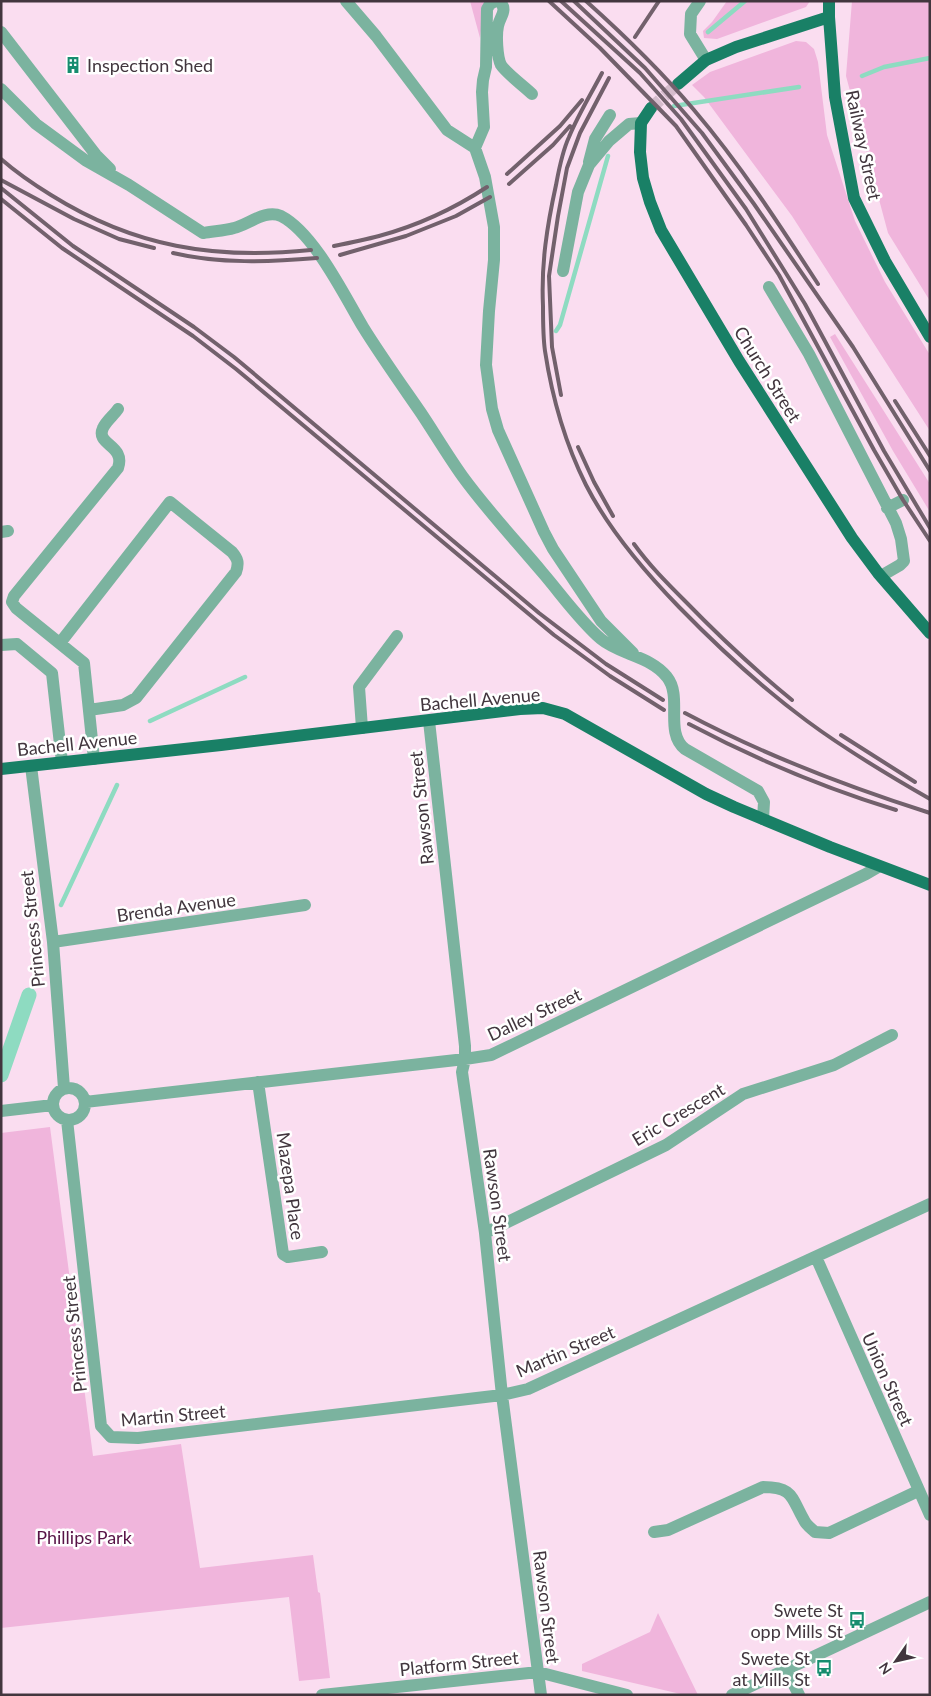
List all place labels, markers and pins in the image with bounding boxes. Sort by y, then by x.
place label: Inspection Shed [87,54,213,76]
building icon: Inspection Shed [63,55,83,75]
place label: Swete St opp Mills St [750,1599,844,1642]
bus stop icon: Swete St opp Mills St [847,1610,867,1630]
place label: Swete St at Mills St [733,1647,811,1690]
bus stop icon: Swete St at Mills St [814,1658,834,1678]

